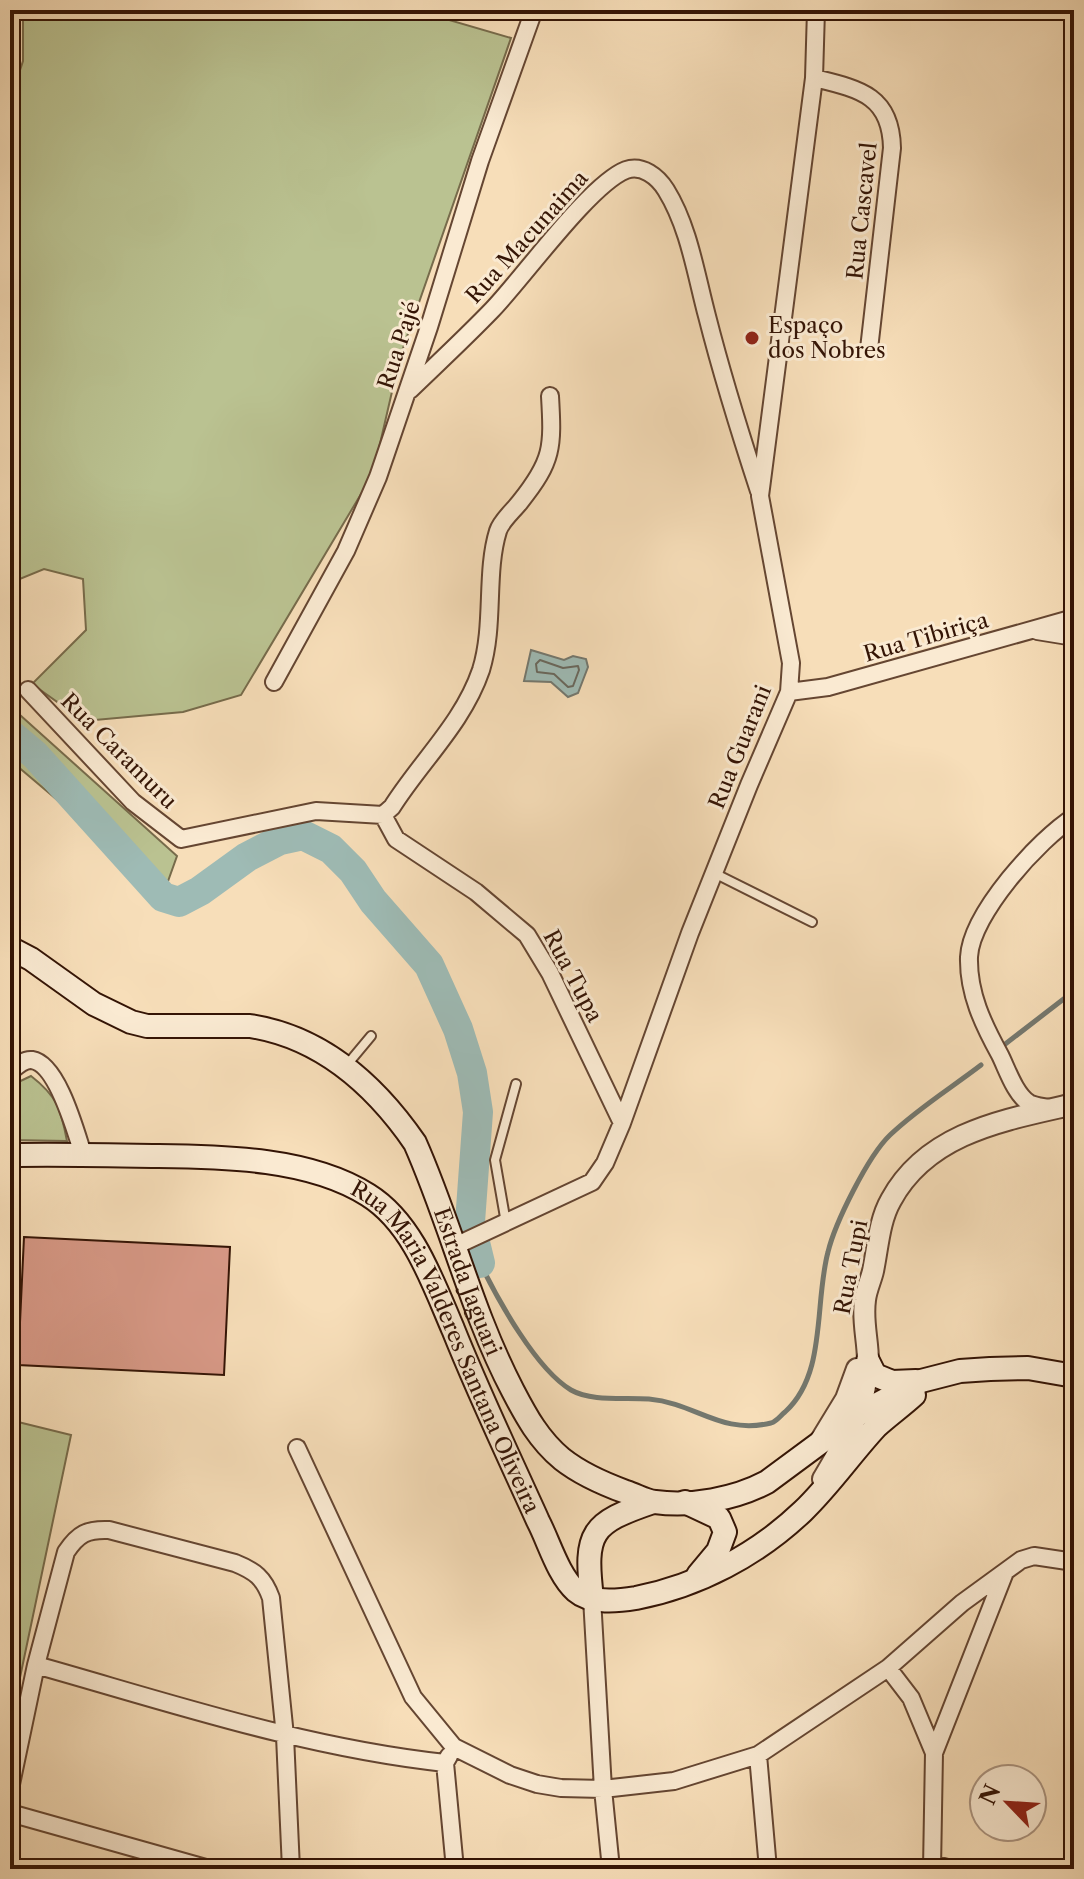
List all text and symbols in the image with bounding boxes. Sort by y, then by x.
street label: Rua Cascavel [841,141,883,281]
street label: Rua Macunaima [460,165,594,309]
street label: Rua Pajé [372,297,426,393]
place label: Espaço dos Nobres [768,312,886,364]
marker: Espaço dos Nobres [743,329,761,347]
street label: Rua Tibiriça [861,606,992,668]
street label: Rua Guarani [703,681,777,813]
street label: Rua Caramuru [55,687,183,815]
street label: Rua Tupa [537,925,609,1027]
street label: Rua Maria Valderes Santana Oliveira [346,1174,546,1518]
street label: Estrada Jaguari [428,1204,508,1360]
street label: Rua Tupi [829,1217,873,1317]
north arrow [968,1763,1048,1843]
text: N [974,1780,1007,1809]

